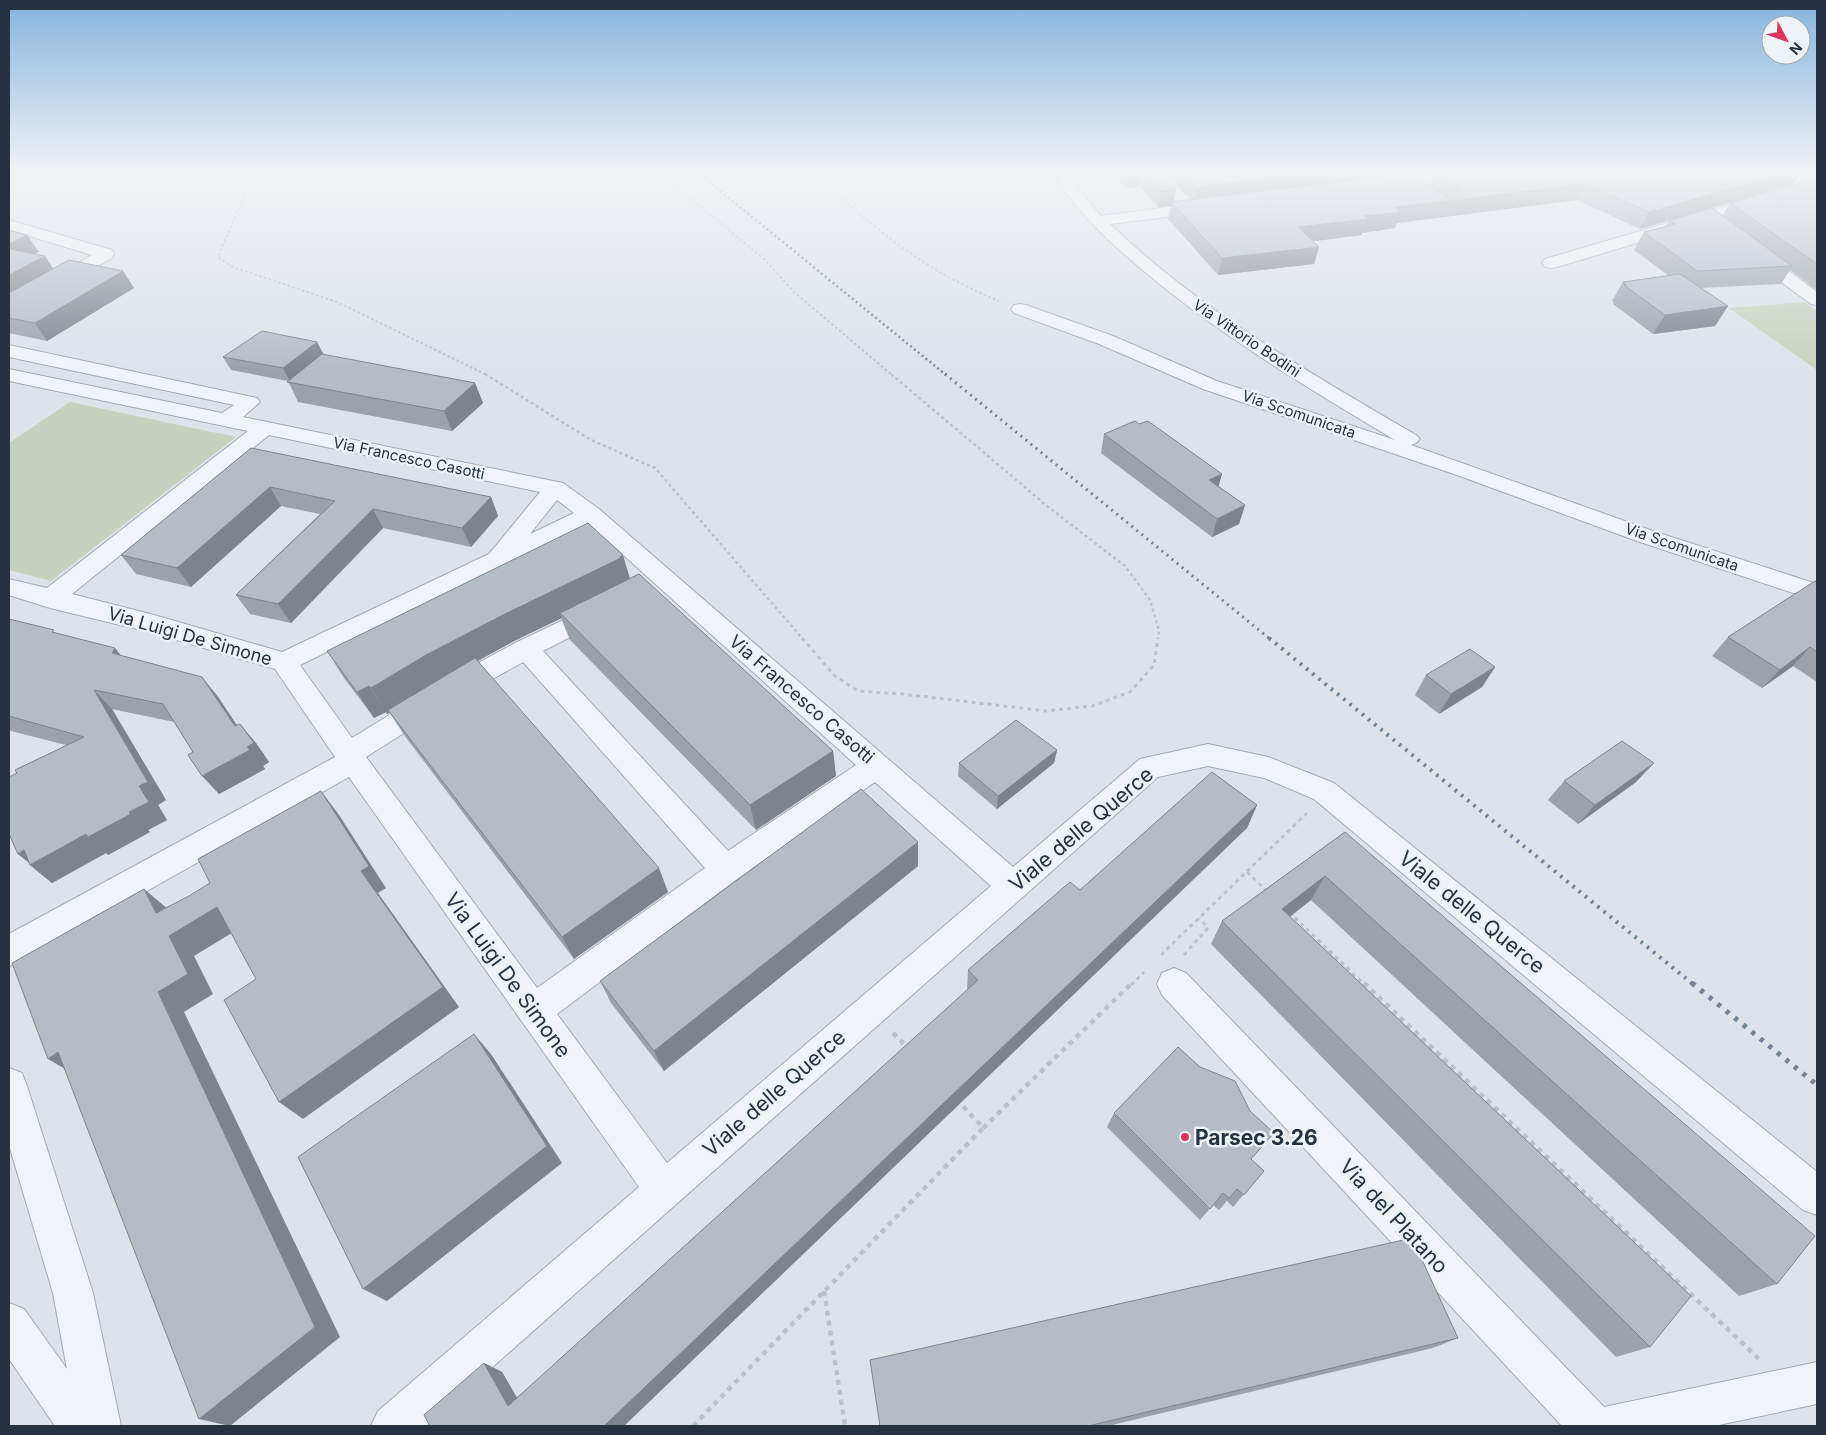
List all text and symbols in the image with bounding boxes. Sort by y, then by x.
north arrow [1761,15,1811,65]
text: N [1786,39,1806,58]
street label: Via Vittorio Bodini [1190,295,1304,381]
street label: Via Scomunicata [1240,386,1358,442]
street label: Via Francesco Casotti [332,433,486,483]
street label: Via Scomunicata [1623,519,1741,575]
street label: Via Luigi De Simone [106,603,274,669]
street label: Via Francesco Casotti [725,630,879,768]
street label: Viale delle Querce [1004,761,1158,897]
street label: Viale delle Querce [1394,845,1550,979]
street label: Via Luigi De Simone [440,888,576,1062]
street label: Viale delle Querce [698,1024,850,1162]
place label: Parsec 3.26 [1195,1125,1318,1150]
marker: Parsec 3.26 [1179,1131,1191,1143]
street label: Via del Platano [1335,1154,1453,1278]

